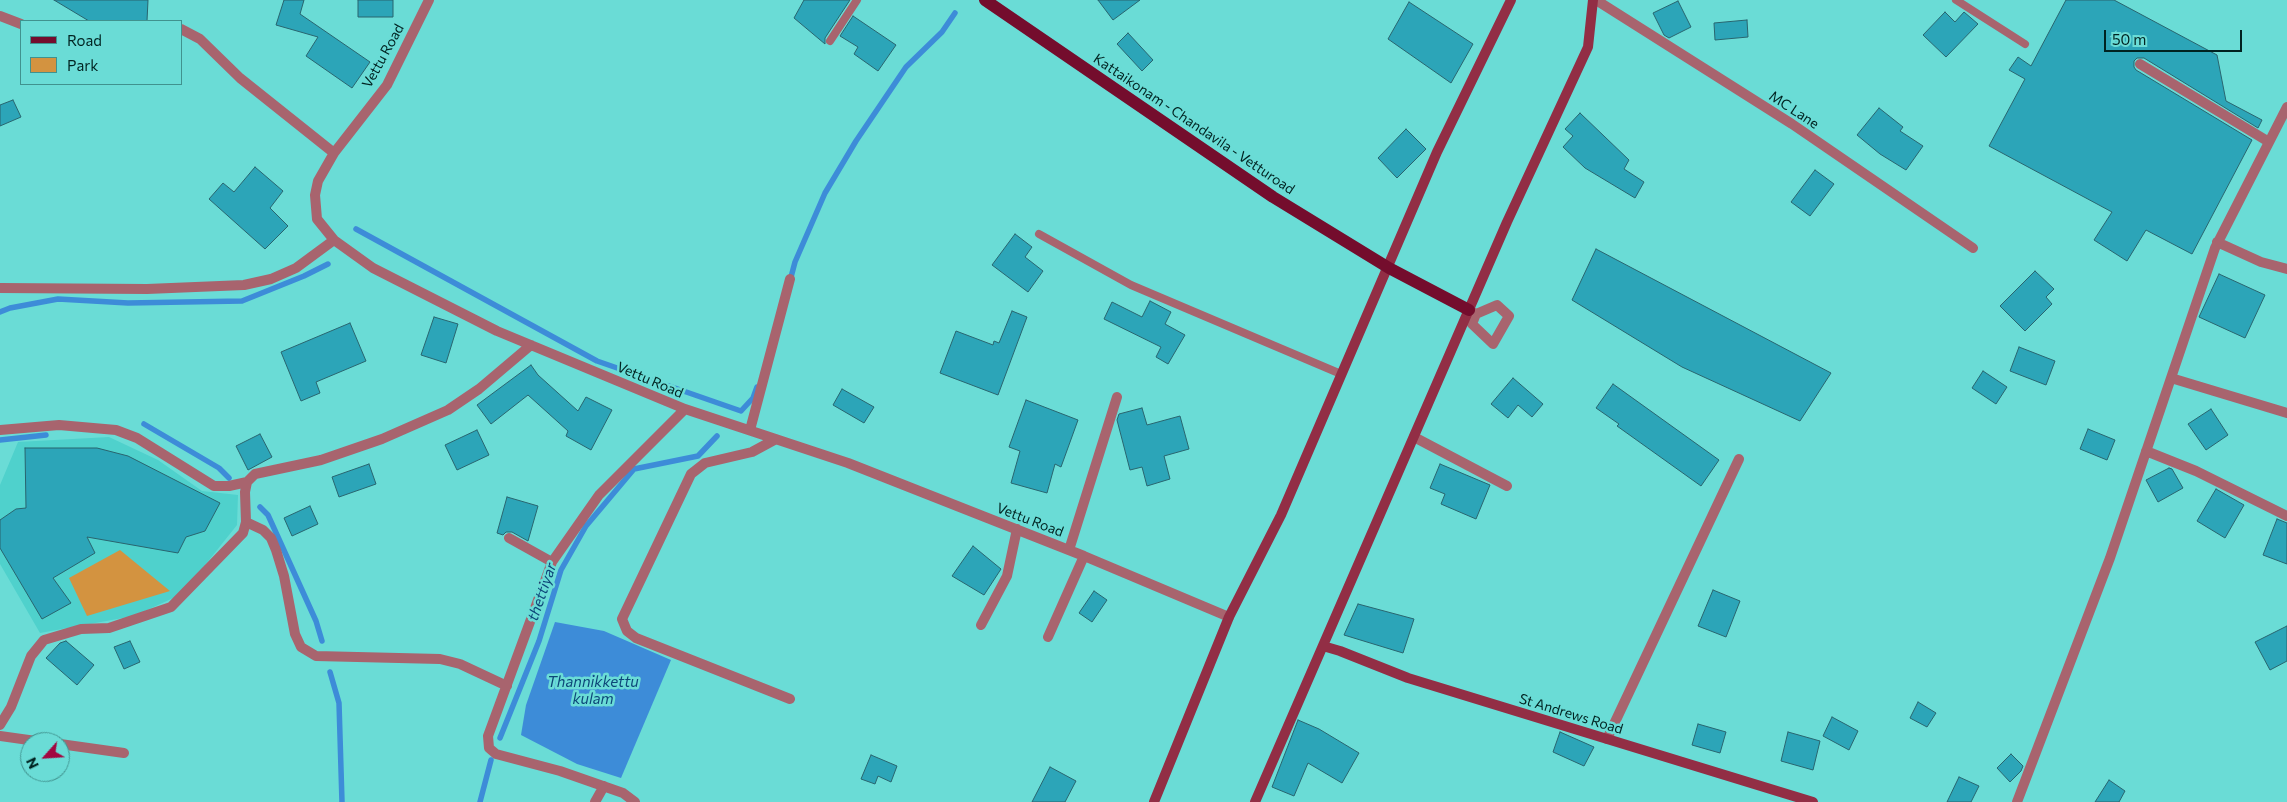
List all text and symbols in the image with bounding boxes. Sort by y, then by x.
legend [20,20,182,85]
scale bar [2107,20,2244,52]
street label: Vettu Road [359,21,407,91]
text: 50 m [2112,30,2146,48]
text: Road [67,31,102,49]
street label: Kattaikonam - Chandavila - Vetturoad [1090,50,1298,198]
text: Park [67,56,98,74]
street label: MC Lane [1766,88,1822,132]
street label: Vettu Road [614,358,686,402]
street label: Vettu Road [994,500,1066,540]
water label: thettiyar [524,561,560,623]
water label: Thannikkettu kulam [547,673,639,708]
street label: St Andrews Road [1517,690,1625,738]
north arrow [20,732,70,782]
text: N [22,755,42,772]

